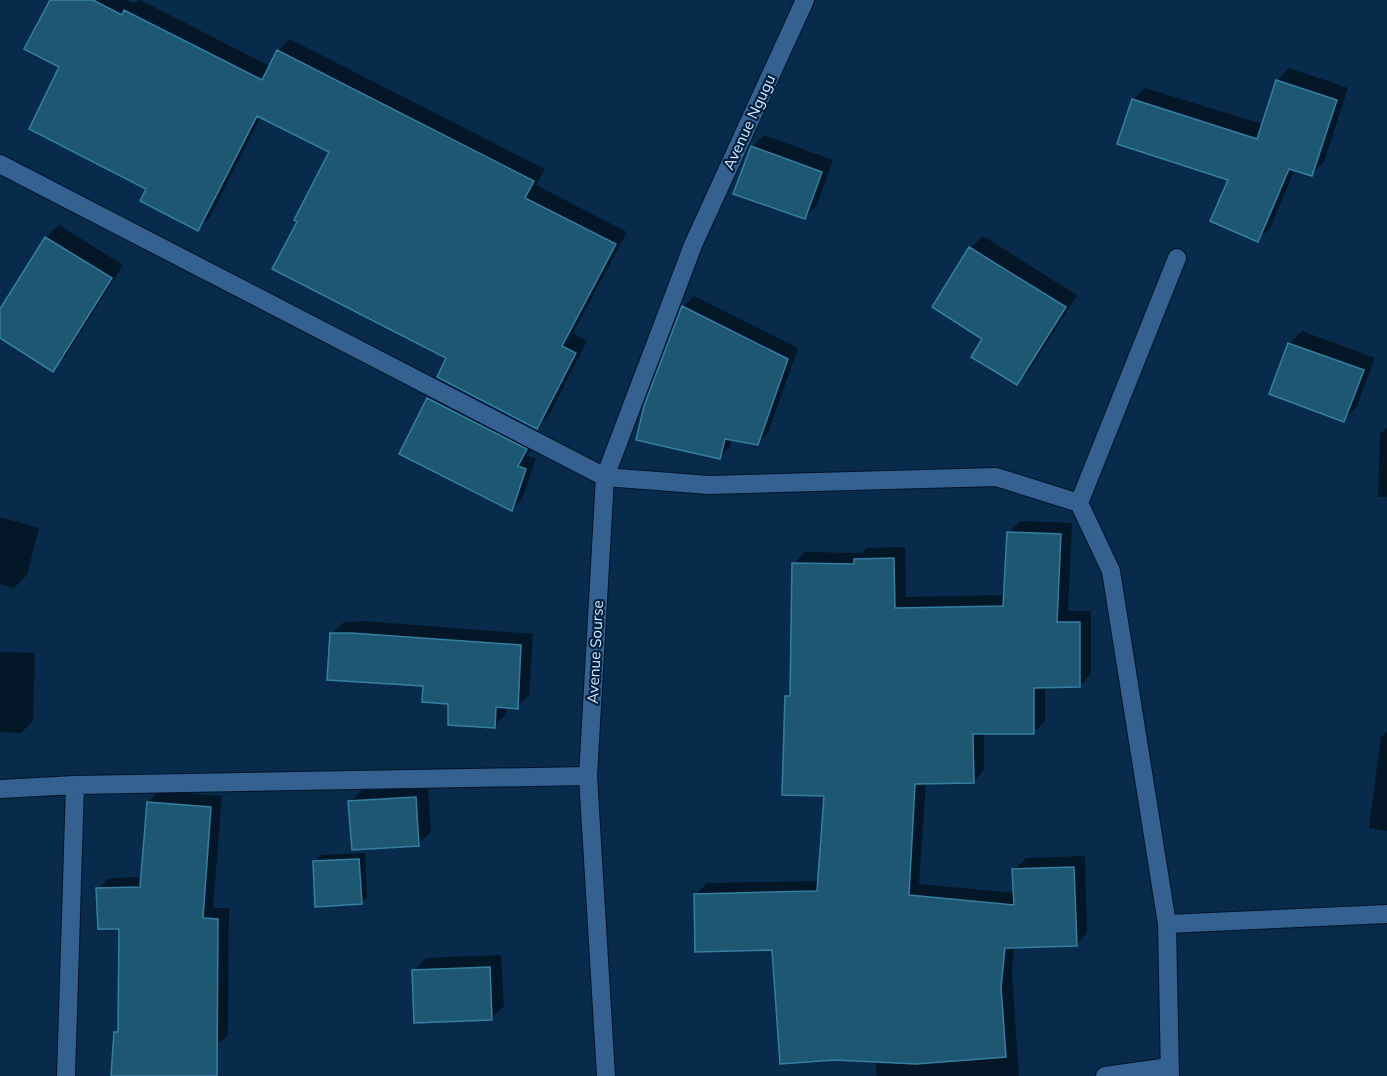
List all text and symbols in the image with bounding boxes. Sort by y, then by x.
street label: Avenue Ngugu [719,71,779,173]
street label: Avenue Sourse [583,600,607,704]

